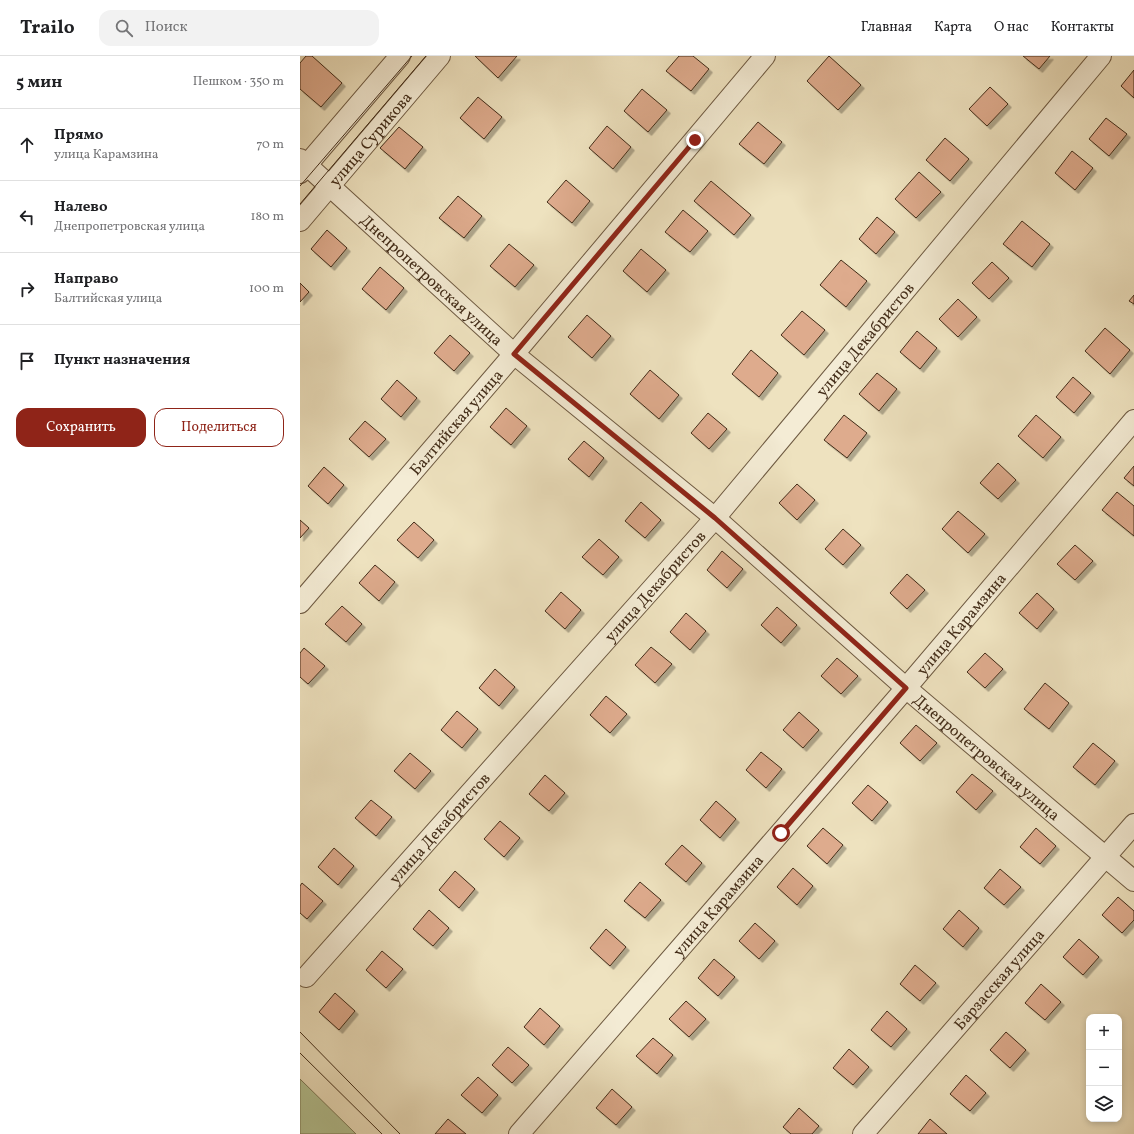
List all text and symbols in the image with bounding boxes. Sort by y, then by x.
search box [99,10,379,46]
text: Trailo [20,15,75,41]
icon: search [113,17,135,39]
text: Поиск [145,17,188,38]
text: Главная [861,18,912,37]
text: Карта [934,18,972,37]
text: О нас [994,18,1029,37]
text: Контакты [1051,18,1114,37]
text: 5 мин [16,71,62,94]
text: Пешком · 350 m [193,73,284,91]
street label: улица Сурикова [325,88,418,192]
text: Прямо [54,125,103,146]
route end [686,131,704,149]
icon: ahead [16,134,38,156]
text: 70 m [256,136,284,154]
text: улица Карамзина [54,146,158,164]
text: Налево [54,197,108,218]
icon: left [16,206,38,228]
text: 180 m [250,208,284,226]
street label: Днепропетровская улица [355,210,507,352]
text: Днепропетровская улица [54,218,205,236]
text: Направо [54,269,118,290]
icon: right [16,278,38,300]
street label: улица Декабристов [812,278,920,402]
text: 100 m [249,280,284,298]
text: Балтийская улица [54,290,162,308]
icon: arrive [16,350,38,372]
text: Пункт назначения [54,350,190,371]
street label: Балтийская улица [406,365,509,481]
button: Сохранить [16,408,146,447]
button: Поделиться [154,408,284,447]
street label: улица Декабристов [600,526,712,648]
street label: улица Карамзина [912,569,1012,681]
street label: Днепропетровская улица [908,690,1064,827]
street label: улица Декабристов [385,768,496,890]
route start [772,824,790,842]
street label: улица Карамзина [669,851,770,962]
street label: Барзасская улица [950,925,1050,1036]
map controls [1086,1014,1122,1122]
button: + [1086,1014,1122,1050]
button: − [1086,1050,1122,1086]
button: layers [1086,1086,1122,1122]

